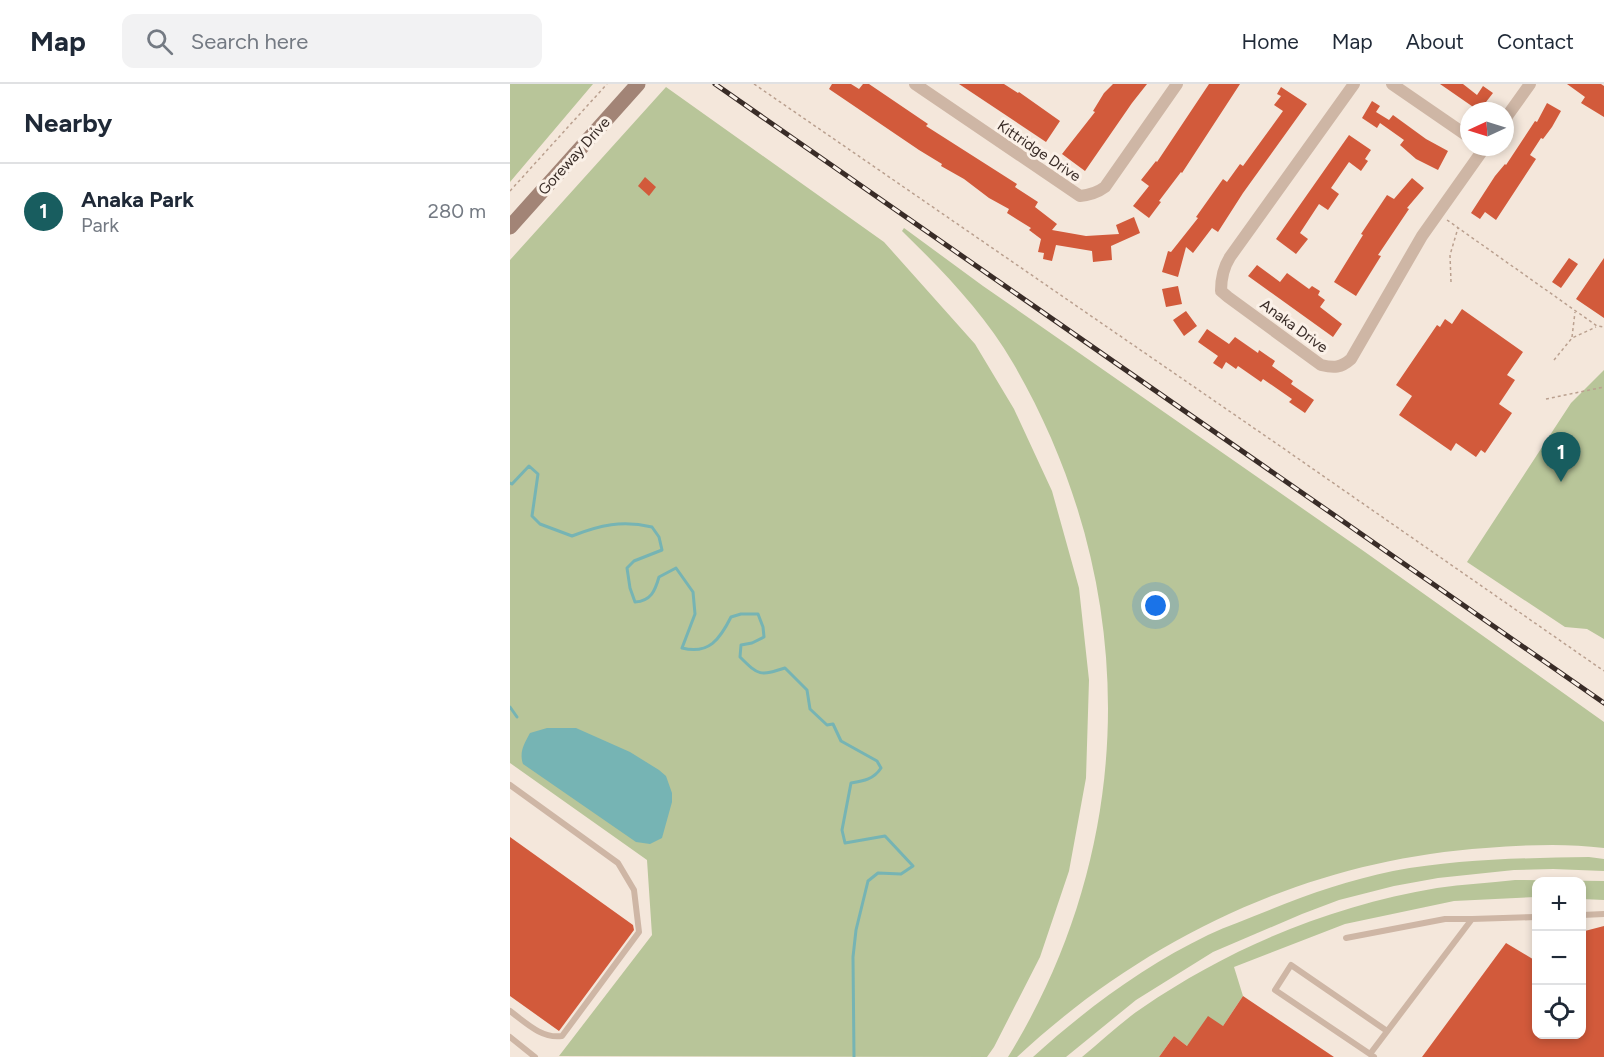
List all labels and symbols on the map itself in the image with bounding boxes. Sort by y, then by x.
north arrow [1460,102,1514,156]
street label: Goreway Drive [534,113,614,199]
street label: Kittridge Drive [994,117,1084,185]
street label: Anaka Drive [1257,295,1331,357]
pin: 1 [1542,432,1580,482]
your location [1141,591,1170,620]

